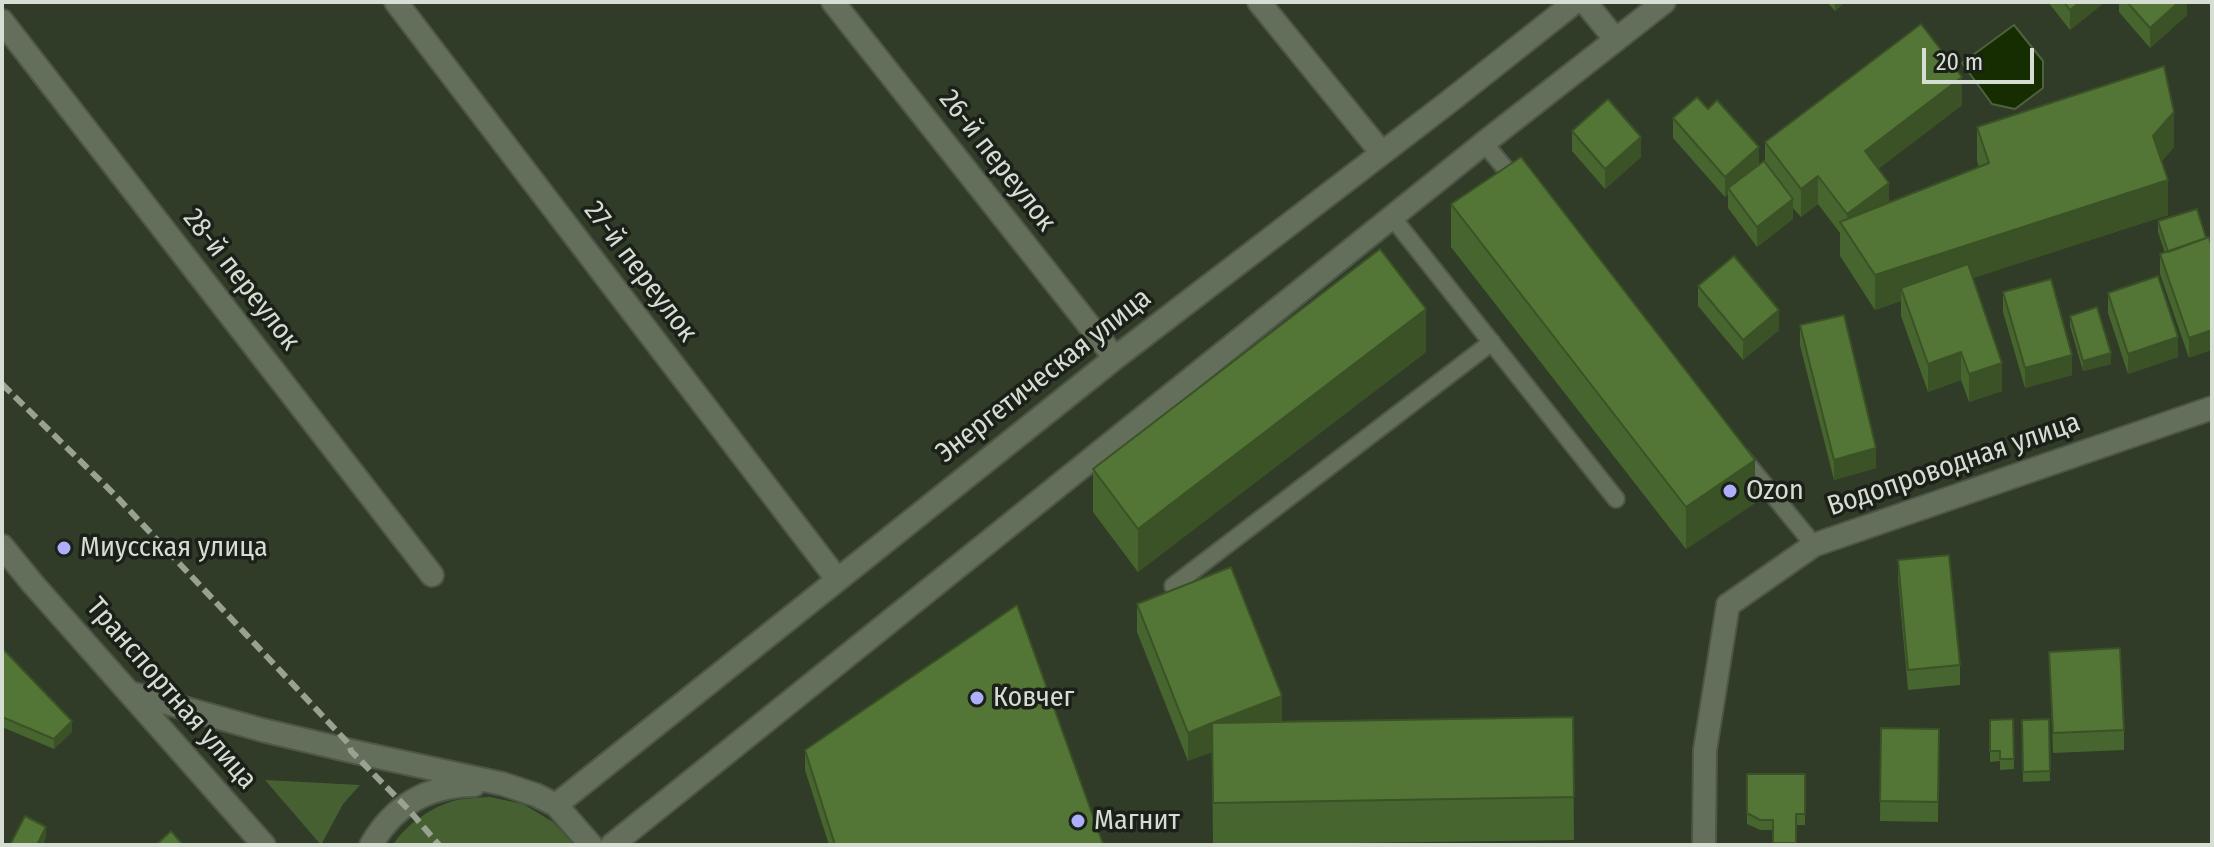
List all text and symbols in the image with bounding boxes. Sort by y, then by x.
scale bar [1926,32,2038,82]
text: 20 m [1936,48,1983,76]
street label: 26-й переулок [931,84,1063,238]
street label: 27-й переулок [576,195,704,349]
street label: 28-й переулок [175,203,307,357]
street label: Энергетическая улица [930,282,1158,470]
street label: Водопроводная улица [1823,406,2085,524]
place label: Ozon [1746,474,1804,508]
marker: Ozon [1721,482,1739,500]
place label: Миусская улица [80,531,268,565]
marker: Миусская улица [55,539,73,557]
street label: Транспортная улица [79,591,263,797]
place label: Ковчег [993,681,1074,715]
marker: Ковчег [968,689,986,707]
place label: Магнит [1094,804,1180,838]
marker: Магнит [1069,812,1087,830]

